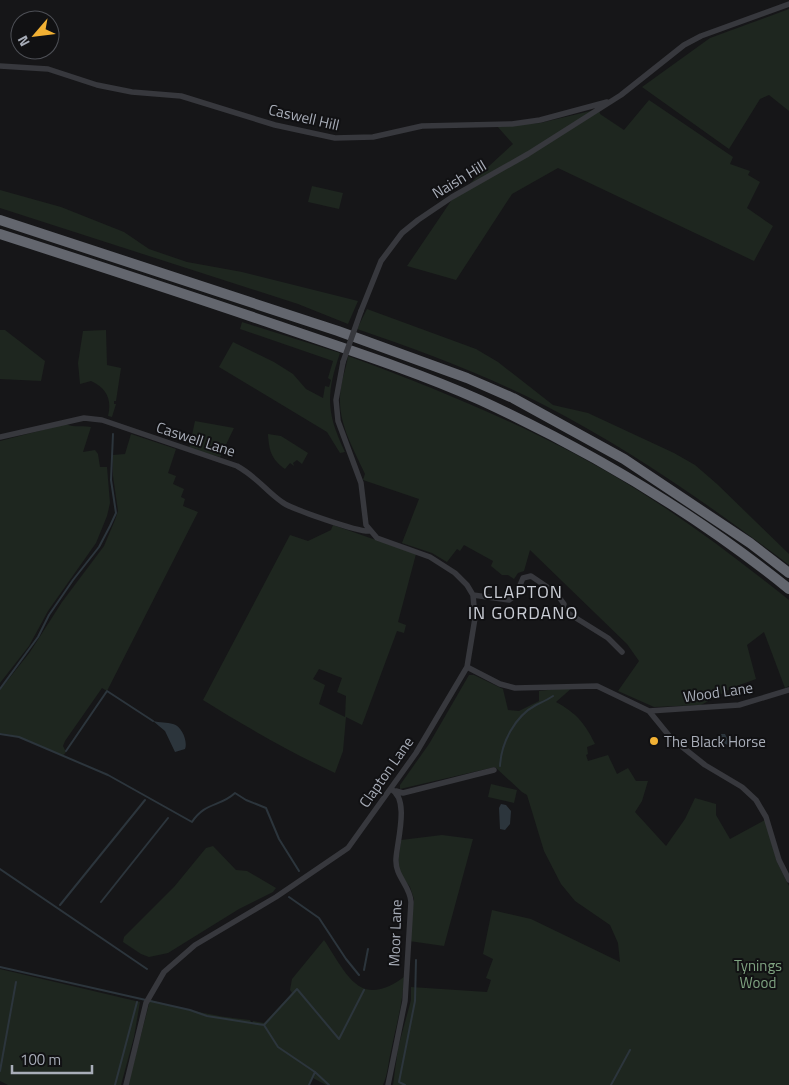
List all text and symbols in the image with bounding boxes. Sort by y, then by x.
north arrow [10,10,60,60]
text: N [12,32,35,51]
street label: Caswell Hill [266,98,342,136]
street label: Naish Hill [428,154,490,204]
street label: Caswell Lane [153,415,239,463]
district label: CLAPTON IN GORDANO [468,578,578,626]
street label: Wood Lane [682,676,754,708]
place label: The Black Horse [664,730,766,753]
street label: Clapton Lane [353,732,419,812]
marker: The Black Horse [648,735,660,747]
street label: Moor Lane [382,899,408,967]
park label: Tynings Wood [734,954,782,994]
scale bar [12,1042,92,1074]
text: 100 m [20,1048,61,1071]

